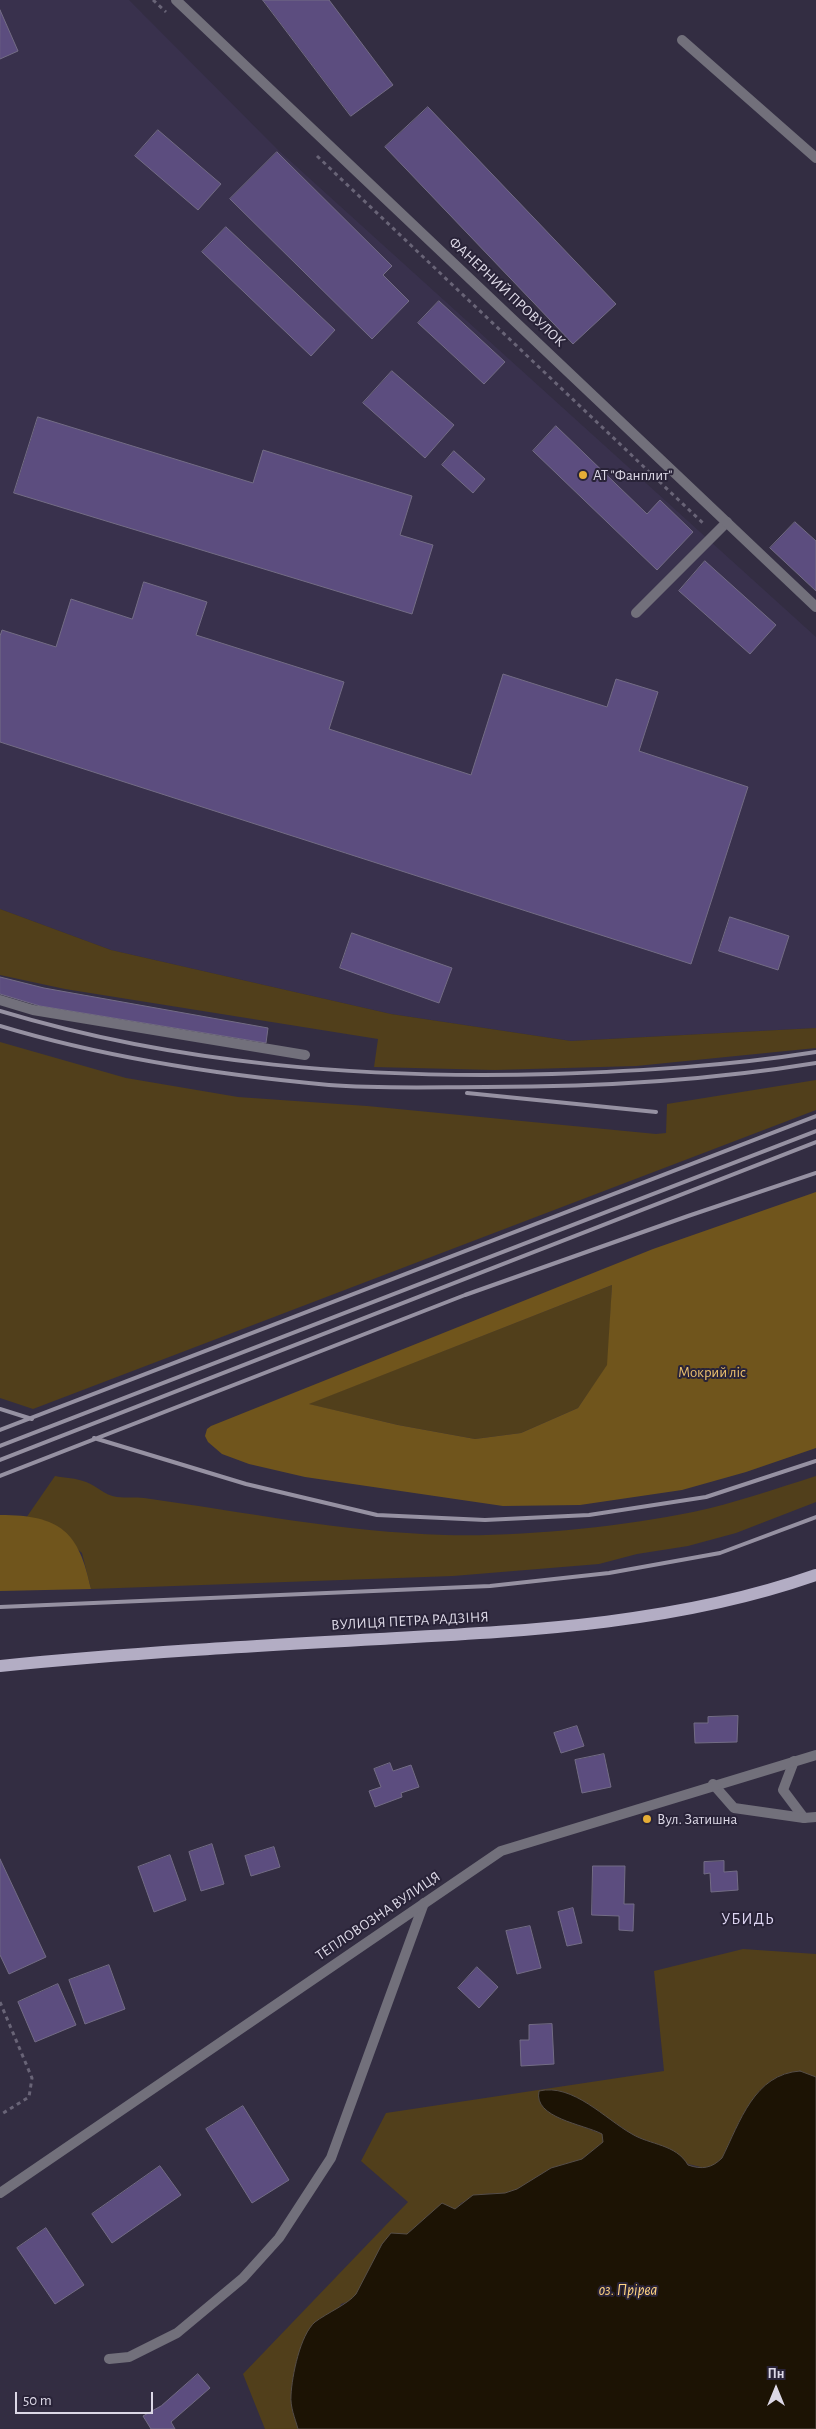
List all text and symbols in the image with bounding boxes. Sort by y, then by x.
street label: ФАНЕРНИЙ ПРОВУЛОК [445,233,569,351]
place label: АТ "Фанплит" [593,466,673,484]
marker: АТ "Фанплит" [577,469,589,481]
park label: Мокрий ліс [678,1363,746,1381]
street label: ВУЛИЦЯ ПЕТРА РАДЗІНЯ [331,1608,489,1634]
place label: Вул. Затишна [657,1810,737,1828]
marker: Вул. Затишна [641,1813,653,1825]
street label: ТЕПЛОВОЗНА ВУЛИЦЯ [312,1867,444,1965]
district label: УБИДЬ [721,1909,775,1929]
water label: оз. Прірва [599,2280,657,2300]
north arrow [751,2364,801,2414]
text: Пн [767,2367,785,2381]
scale bar [18,2382,155,2414]
text: 50 m [23,2393,52,2408]

